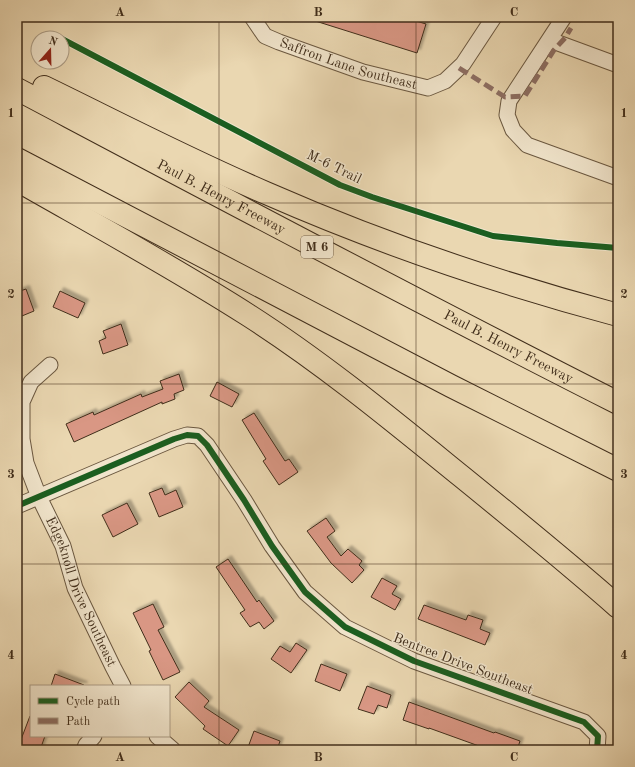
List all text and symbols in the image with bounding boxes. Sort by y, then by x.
text: A [115,6,125,19]
text: B [313,6,323,19]
text: C [510,6,518,19]
north arrow [30,30,70,70]
text: N [47,35,59,49]
street label: Saffron Lane Southeast [278,36,418,92]
text: 1 [7,107,15,120]
text: 1 [620,107,628,120]
street label: M-6 Trail [304,148,364,186]
street label: Paul B. Henry Freeway [155,157,288,237]
road number: M 6 [301,236,333,258]
text: 2 [7,288,15,301]
text: 2 [620,288,628,301]
street label: Paul B. Henry Freeway [441,308,576,386]
text: 3 [7,468,15,481]
text: 3 [620,468,628,481]
street label: Edgeknoll Drive Southeast [43,514,119,669]
street label: Bentree Drive Southeast [391,631,535,697]
text: 4 [7,649,15,662]
text: 4 [620,649,628,662]
legend [30,685,170,737]
text: Cycle path [66,696,121,708]
text: Path [66,716,91,728]
text: A [115,751,125,764]
text: B [313,751,323,764]
text: C [510,751,518,764]

